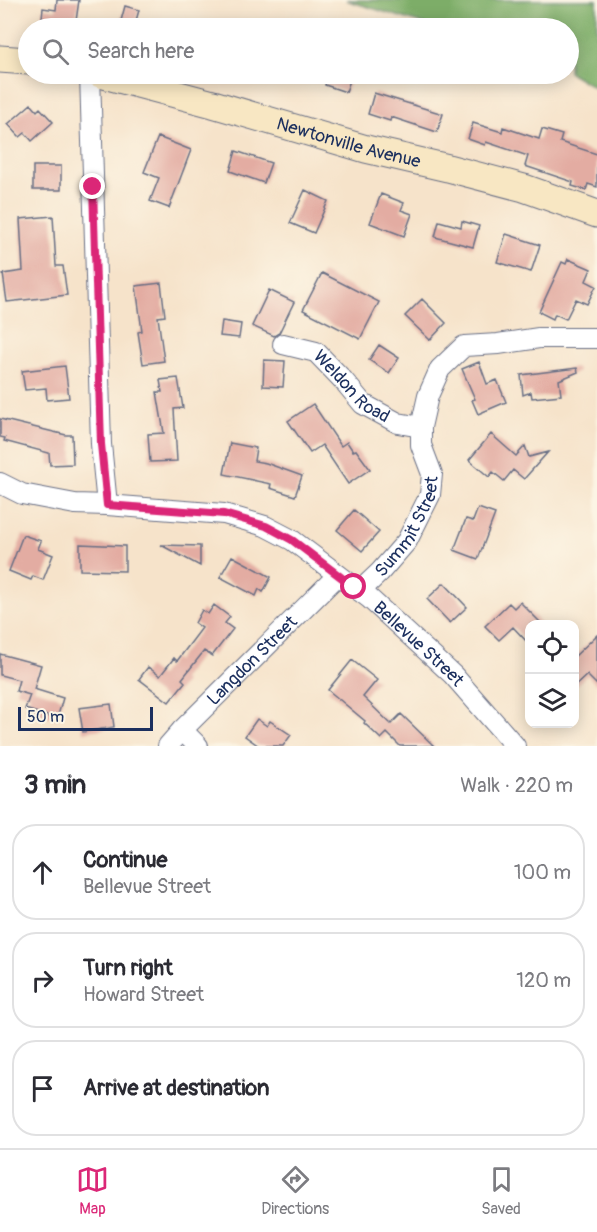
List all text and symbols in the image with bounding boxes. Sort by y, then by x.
search box [18,18,579,84]
icon: search [39,35,72,68]
text: Search here [87,37,194,65]
street label: Newtonville Avenue [274,112,423,173]
route end [79,173,105,199]
street label: Weldon Road [308,345,394,428]
street label: Summit Street [370,474,443,582]
route start [340,573,366,599]
street label: Bellevue Street [369,596,470,692]
street label: Langdon Street [202,610,303,710]
map controls [525,620,579,728]
button: locate [525,620,579,674]
button: layers [525,674,579,728]
scale bar [18,704,153,732]
text: 50 m [27,707,64,727]
text: 3 min [24,769,86,801]
text: Walk · 220 m [460,773,573,798]
text: Continue [83,846,167,874]
icon: ahead [26,856,59,889]
text: 100 m [514,860,571,885]
text: Bellevue Street [83,874,211,899]
text: Turn right [83,954,173,982]
icon: right [26,964,59,997]
text: 120 m [516,968,571,993]
text: Howard Street [83,982,204,1007]
icon: arrive [26,1072,59,1105]
text: Arrive at destination [83,1074,269,1102]
tab: Map [76,1163,109,1219]
tab: Directions [261,1163,329,1219]
tab: Saved [481,1163,521,1219]

